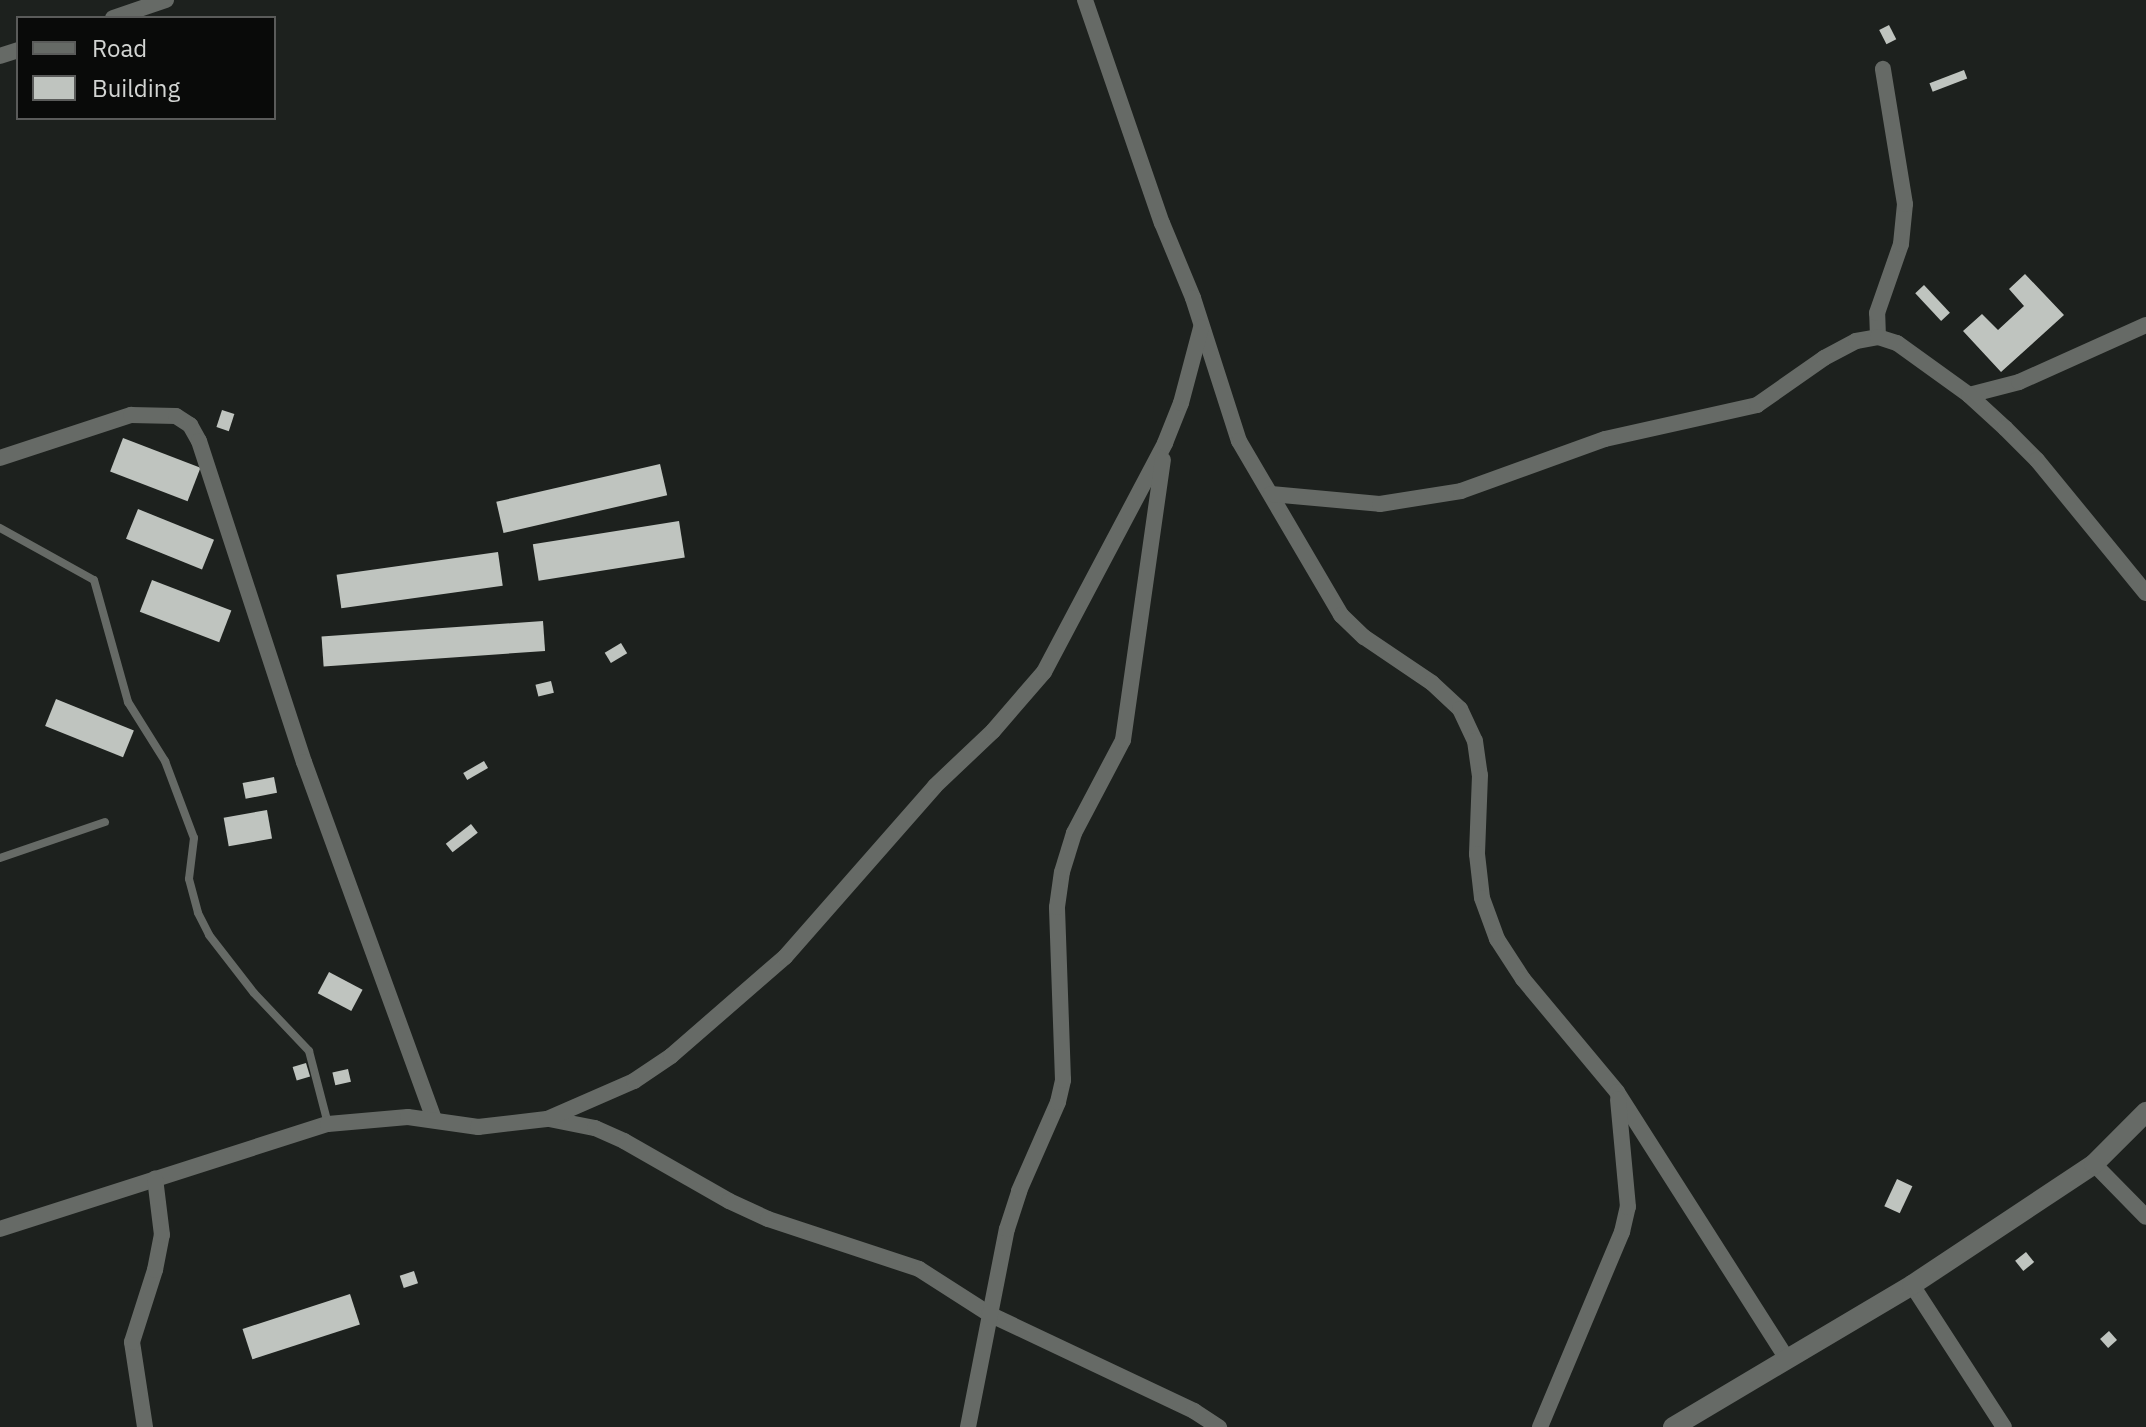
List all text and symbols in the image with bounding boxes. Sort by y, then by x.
legend [16,16,276,120]
text: Road [92,32,147,64]
text: Building [92,72,180,104]

